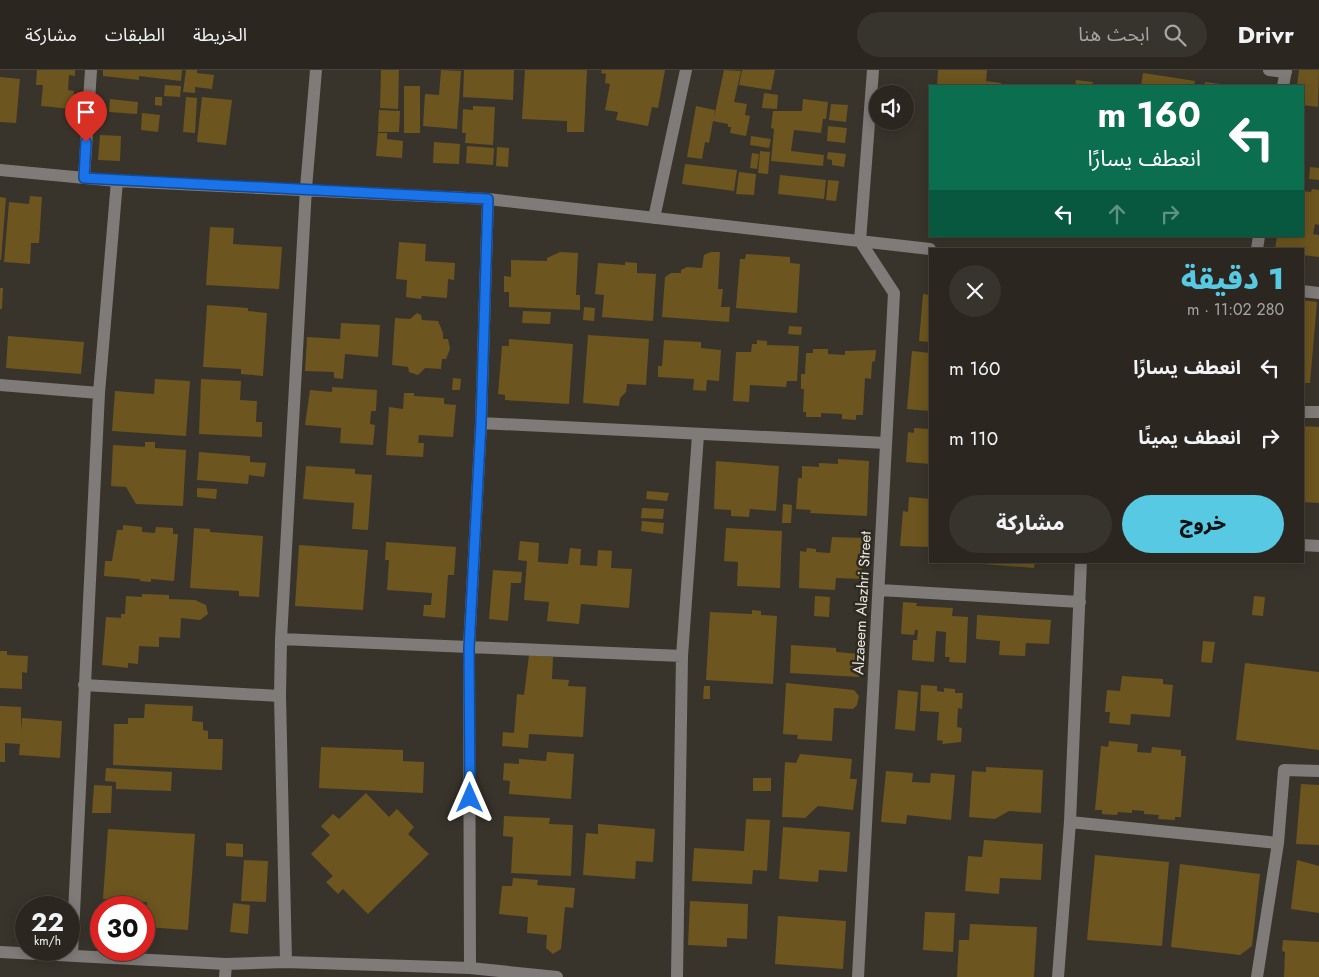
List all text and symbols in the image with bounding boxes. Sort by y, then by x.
search box [857,12,1207,57]
text: Drivr [1237,17,1294,52]
text: ابحث هنا [1078,21,1149,48]
icon: search [1161,21,1189,49]
text: مشاركة [25,22,77,48]
text: الطبقات [105,22,165,48]
text: الخريطة [193,22,247,48]
map controls [869,85,914,130]
button: sound [869,85,914,130]
text: 160 m [1097,90,1201,140]
pin [65,91,107,142]
icon: arrive [72,98,100,126]
icon: left [1219,105,1284,170]
text: انعطف يسارًا [1088,142,1201,174]
icon: left [1050,200,1078,228]
icon: ahead [1103,200,1131,228]
icon: right [1156,200,1184,228]
text: 1 دقيقة [1181,257,1284,300]
button: close [949,265,1001,317]
text: 280 m · 11:02 [1187,298,1284,321]
text: انعطف يسارًا [1133,354,1241,381]
icon: left [1256,354,1284,382]
text: 160 m [949,355,1000,382]
text: انعطف يمينًا [1138,424,1241,451]
icon: right [1256,424,1284,452]
text: 110 m [949,425,998,452]
button: مشاركة [949,495,1112,553]
button: خروج [1122,495,1284,553]
street label: Alzaeem Alazhri Street [847,530,877,675]
position arrow [443,771,495,823]
speed limit sign: 30 [90,896,155,961]
text: 22 [31,904,64,940]
text: km/h [34,932,61,950]

